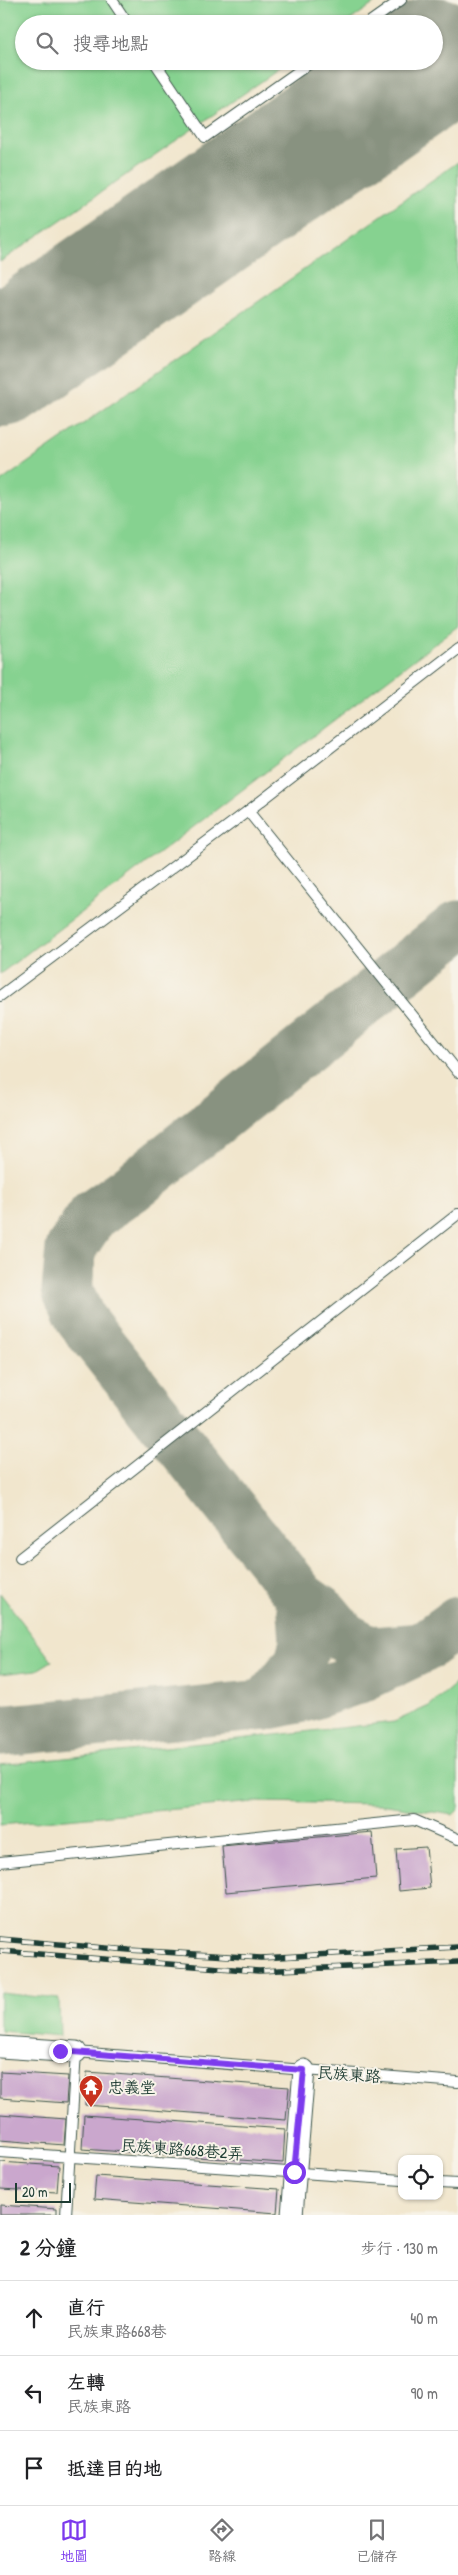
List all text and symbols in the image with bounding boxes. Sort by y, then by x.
search box [15,15,443,70]
icon: search [33,29,61,57]
text: 搜尋地點 [73,30,149,56]
route end [49,2040,72,2063]
street label: 民族東路 [316,2061,382,2087]
temple icon: 忠義堂 [78,2074,104,2108]
place label: 忠義堂 [108,2076,156,2098]
street label: 民族東路668巷2弄 [120,2134,244,2164]
map controls [398,2155,443,2200]
button: locate [398,2155,443,2200]
route start [283,2161,306,2184]
scale bar [15,2180,71,2203]
text: 20 m [22,2182,48,2201]
text: 2 分鐘 [20,2233,77,2262]
text: 步行 · 130 m [361,2237,438,2259]
text: 直行 [67,2294,105,2320]
icon: ahead [20,2304,48,2332]
text: 40 m [410,2307,438,2329]
text: 民族東路668巷 [67,2320,167,2342]
text: 左轉 [67,2369,105,2395]
icon: left [20,2379,48,2407]
text: 90 m [410,2382,438,2404]
text: 民族東路 [67,2395,131,2417]
icon: arrive [20,2454,48,2482]
text: 抵達目的地 [67,2455,162,2481]
tab: 地圖 [60,2516,88,2565]
tab: 路線 [208,2516,236,2565]
tab: 已儲存 [356,2516,398,2565]

